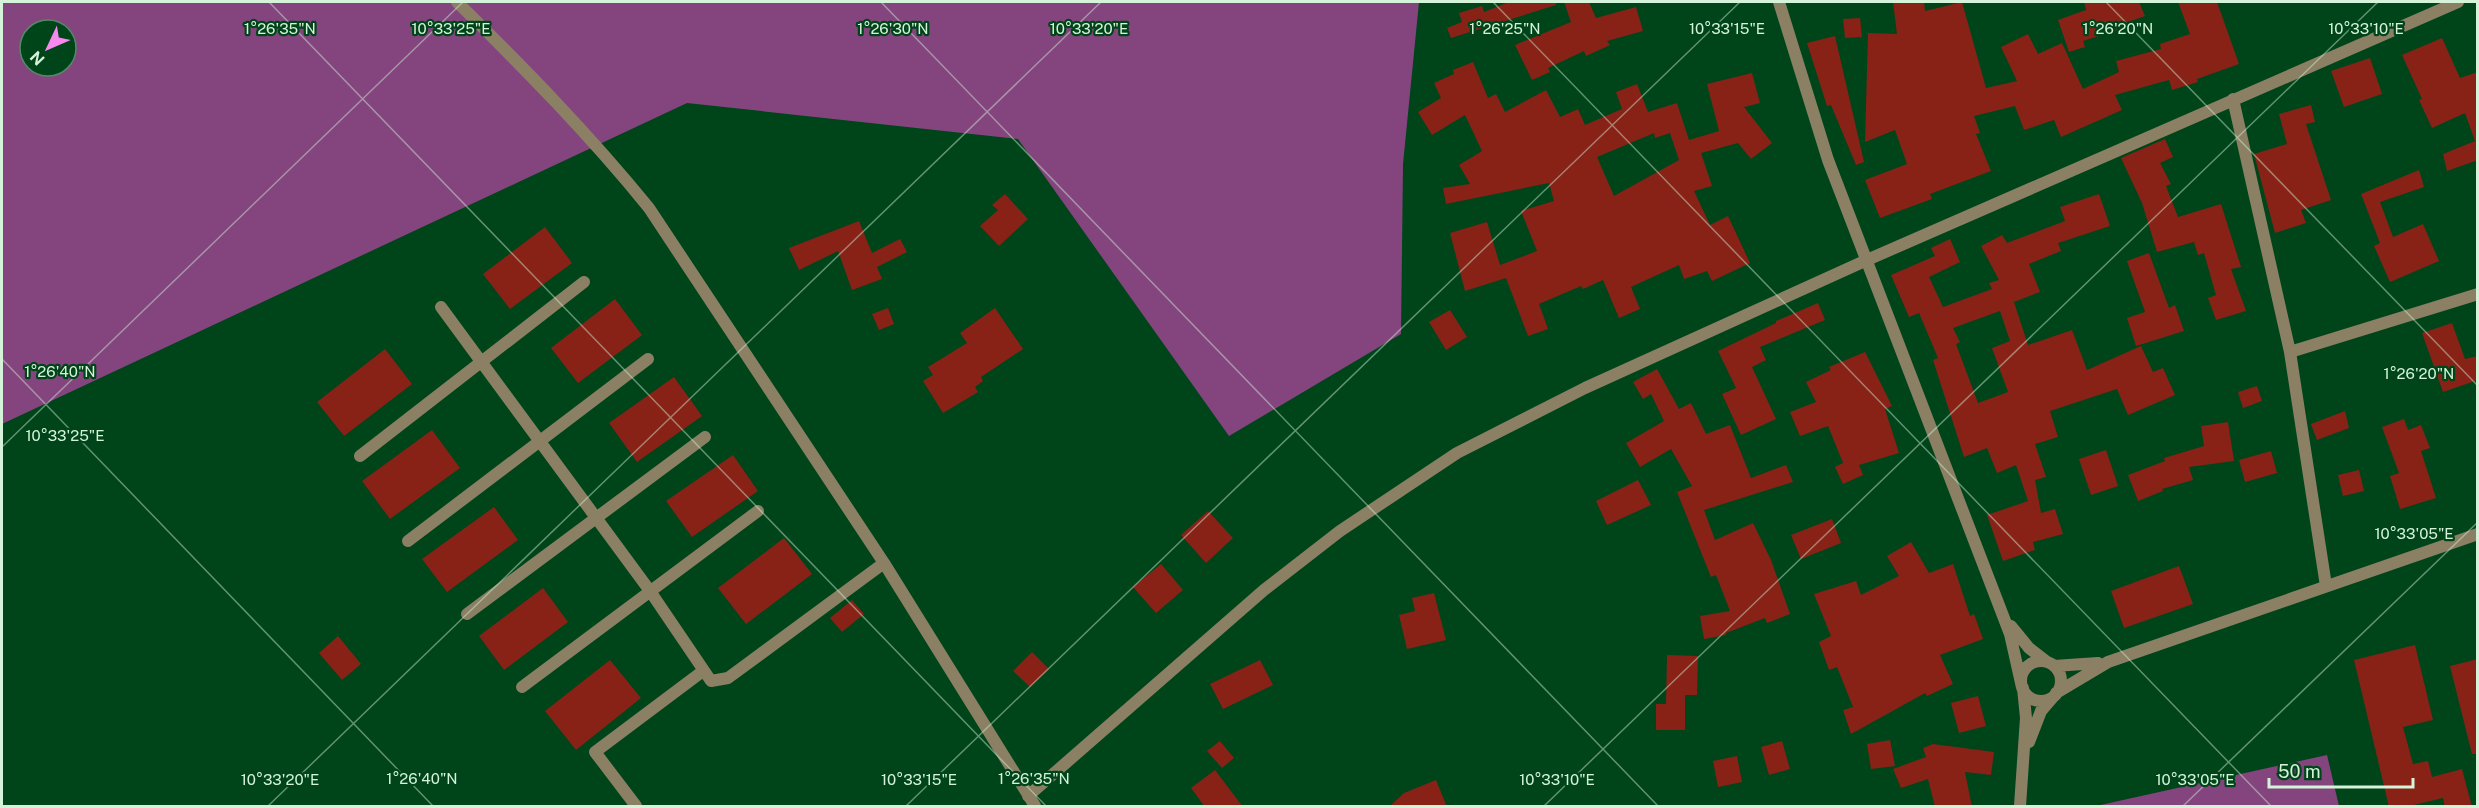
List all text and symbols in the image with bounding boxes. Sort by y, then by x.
north arrow [18,18,78,78]
text: 1°26'35"N [244,20,316,37]
text: 10°33'25"E [412,20,491,37]
text: 1°26'30"N [857,20,929,37]
text: 10°33'20"E [1050,20,1128,37]
text: 1°26'25"N [1469,20,1541,37]
text: 10°33'15"E [1689,20,1765,37]
text: 1°26'20"N [2083,20,2153,37]
text: 10°33'10"E [2328,20,2404,37]
text: N [26,47,49,69]
text: 1°26'40"N [24,363,96,380]
text: 1°26'20"N [2384,365,2454,382]
text: 10°33'25"E [26,427,105,444]
text: 10°33'05"E [2374,525,2454,542]
scale bar [2269,751,2413,789]
text: 50 m [2278,761,2321,782]
text: 1°26'40"N [386,770,458,787]
text: 1°26'35"N [998,770,1070,787]
text: 10°33'20"E [241,771,319,788]
text: 10°33'15"E [881,771,957,788]
text: 10°33'10"E [1519,771,1595,788]
text: 10°33'05"E [2155,771,2235,788]

